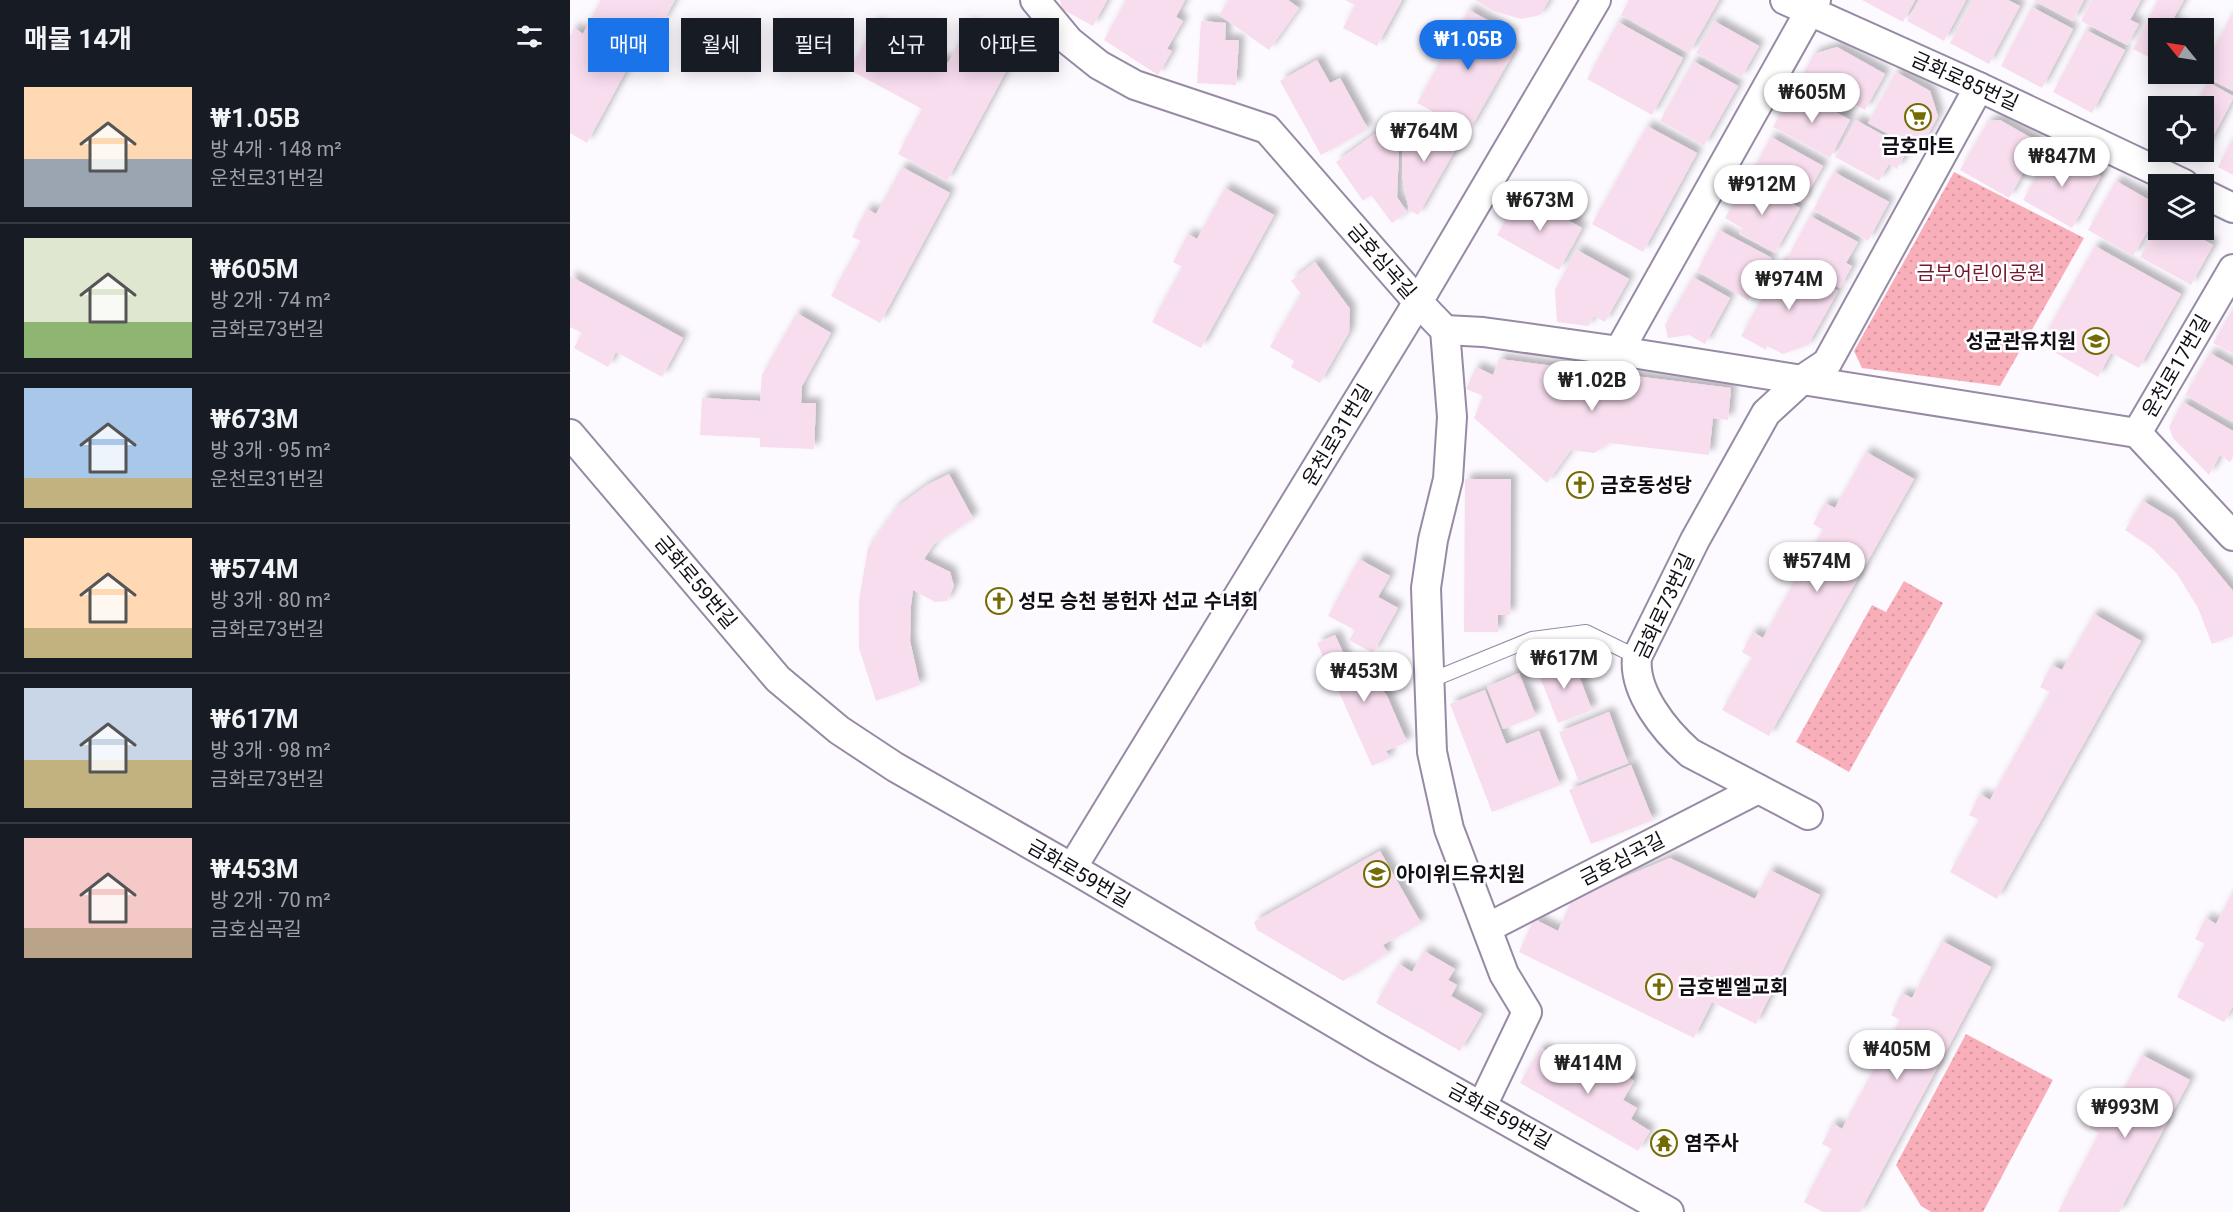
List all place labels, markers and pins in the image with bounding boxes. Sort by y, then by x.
pin: ₩1.05B [1419,20,1517,71]
pin: ₩605M [1770,73,1854,124]
supermarket icon: 금호마트 [1903,102,1933,132]
pin: ₩764M [1382,112,1466,163]
place label: 금호마트 [1881,134,1955,158]
pin: ₩847M [2020,137,2104,188]
pin: ₩912M [1720,165,1804,216]
pin: ₩673M [1498,181,1582,232]
pin: ₩974M [1747,260,1831,311]
school or university icon: 성균관유치원 [2081,326,2111,356]
place label: 성균관유치원 [1966,329,2076,353]
pin: ₩1.02B [1543,361,1641,412]
church icon: 금호동성당 [1565,470,1595,500]
place label: 금호동성당 [1600,473,1692,497]
pin: ₩574M [1775,542,1859,593]
church icon: 성모 승천 봉헌자 선교 수녀회 [984,586,1014,616]
place label: 성모 승천 봉헌자 선교 수녀회 [1018,589,1259,613]
pin: ₩617M [1522,639,1606,690]
pin: ₩453M [1322,652,1406,703]
school or university icon: 아이위드유치원 [1362,859,1392,889]
place label: 아이위드유치원 [1396,862,1525,886]
church icon: 금호벧엘교회 [1644,972,1674,1002]
place label: 금호벧엘교회 [1678,975,1788,999]
pin: ₩405M [1855,1030,1939,1081]
pin: ₩414M [1546,1044,1630,1095]
pin: ₩993M [2083,1088,2167,1139]
temple icon: 염주사 [1649,1128,1679,1158]
place label: 염주사 [1684,1131,1739,1155]

